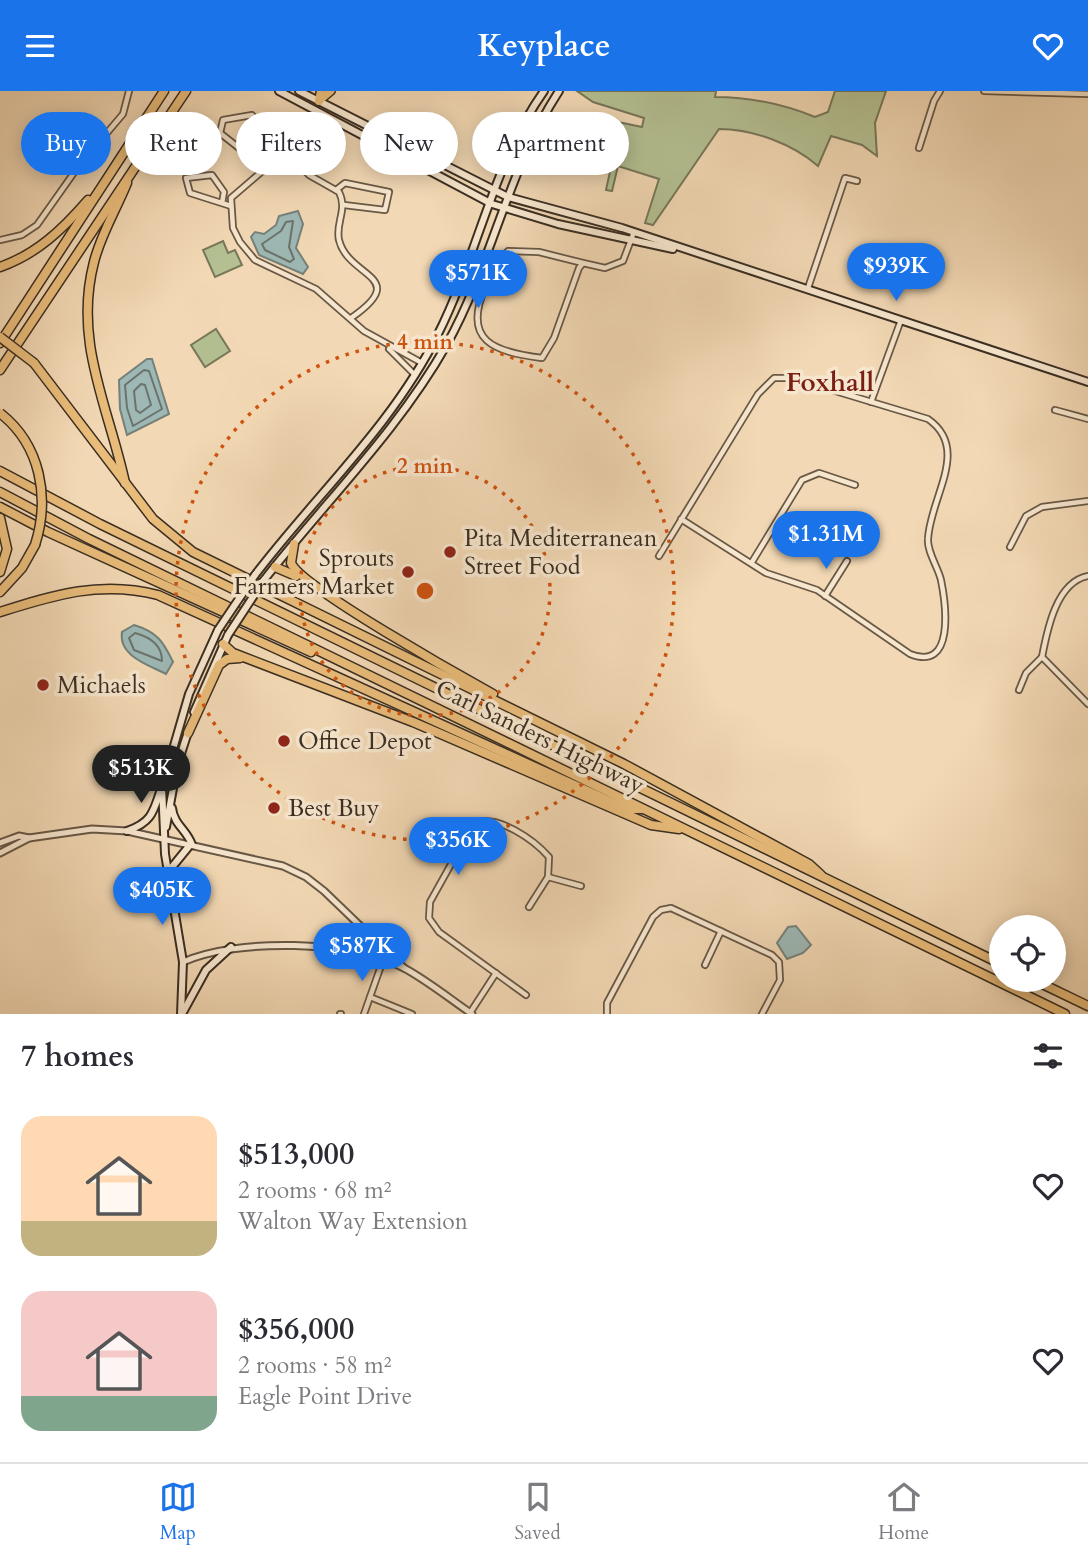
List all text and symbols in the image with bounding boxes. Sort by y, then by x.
text: Keyplace [477,24,611,68]
icon: menu [21,27,59,65]
icon: heart [1029,27,1067,65]
chip: Buy [21,112,111,175]
chip: Rent [125,112,222,175]
chip: Filters [236,112,346,175]
chip: New [360,112,458,175]
chip: Apartment [472,112,629,175]
pin: $939K [847,243,945,303]
text: $939K [863,250,929,281]
pin: $571K [429,251,527,310]
text: $571K [445,257,511,288]
text: 4 min [397,328,453,357]
district label: Foxhall [786,365,874,400]
text: 2 min [397,452,453,481]
pin: $1.31M [769,511,883,571]
text: $1.31M [788,518,864,549]
place label: Pita Mediterranean Street Food [464,522,658,583]
place label: Sprouts Farmers Market [234,542,394,603]
marker: Pita Mediterranean Street Food [442,544,458,560]
marker: Sprouts Farmers Market [400,564,416,580]
centre of rings [413,579,437,603]
place label: Michaels [57,669,146,702]
street label: Carl Sanders Highway [430,672,650,802]
marker: Michaels [35,677,51,693]
place label: Office Depot [298,725,432,758]
marker: Office Depot [276,733,292,749]
pin: $513K [92,745,190,805]
text: $513K [108,752,174,783]
place label: Best Buy [288,792,380,825]
marker: Best Buy [266,800,282,816]
pin: $356K [409,817,507,877]
text: $356K [425,824,491,855]
pin: $405K [113,867,211,927]
text: $405K [129,874,195,905]
map controls [989,915,1066,992]
button: locate [989,915,1066,992]
pin: $587K [313,923,411,983]
text: $587K [329,930,395,961]
text: 7 homes [21,1036,134,1077]
icon: filters [1029,1037,1067,1075]
text: $513,000 [238,1134,354,1175]
icon: home [77,1144,161,1228]
icon: heart [1029,1167,1067,1205]
text: 2 rooms · 68 m² [238,1175,391,1206]
text: Walton Way Extension [238,1206,468,1237]
text: $356,000 [238,1309,354,1350]
icon: home [77,1319,161,1403]
icon: heart [1029,1342,1067,1380]
text: 2 rooms · 58 m² [238,1350,391,1381]
text: Eagle Point Drive [238,1381,412,1412]
tab: Map [159,1478,197,1546]
tab: Saved [515,1478,561,1546]
tab: Home [878,1478,929,1546]

